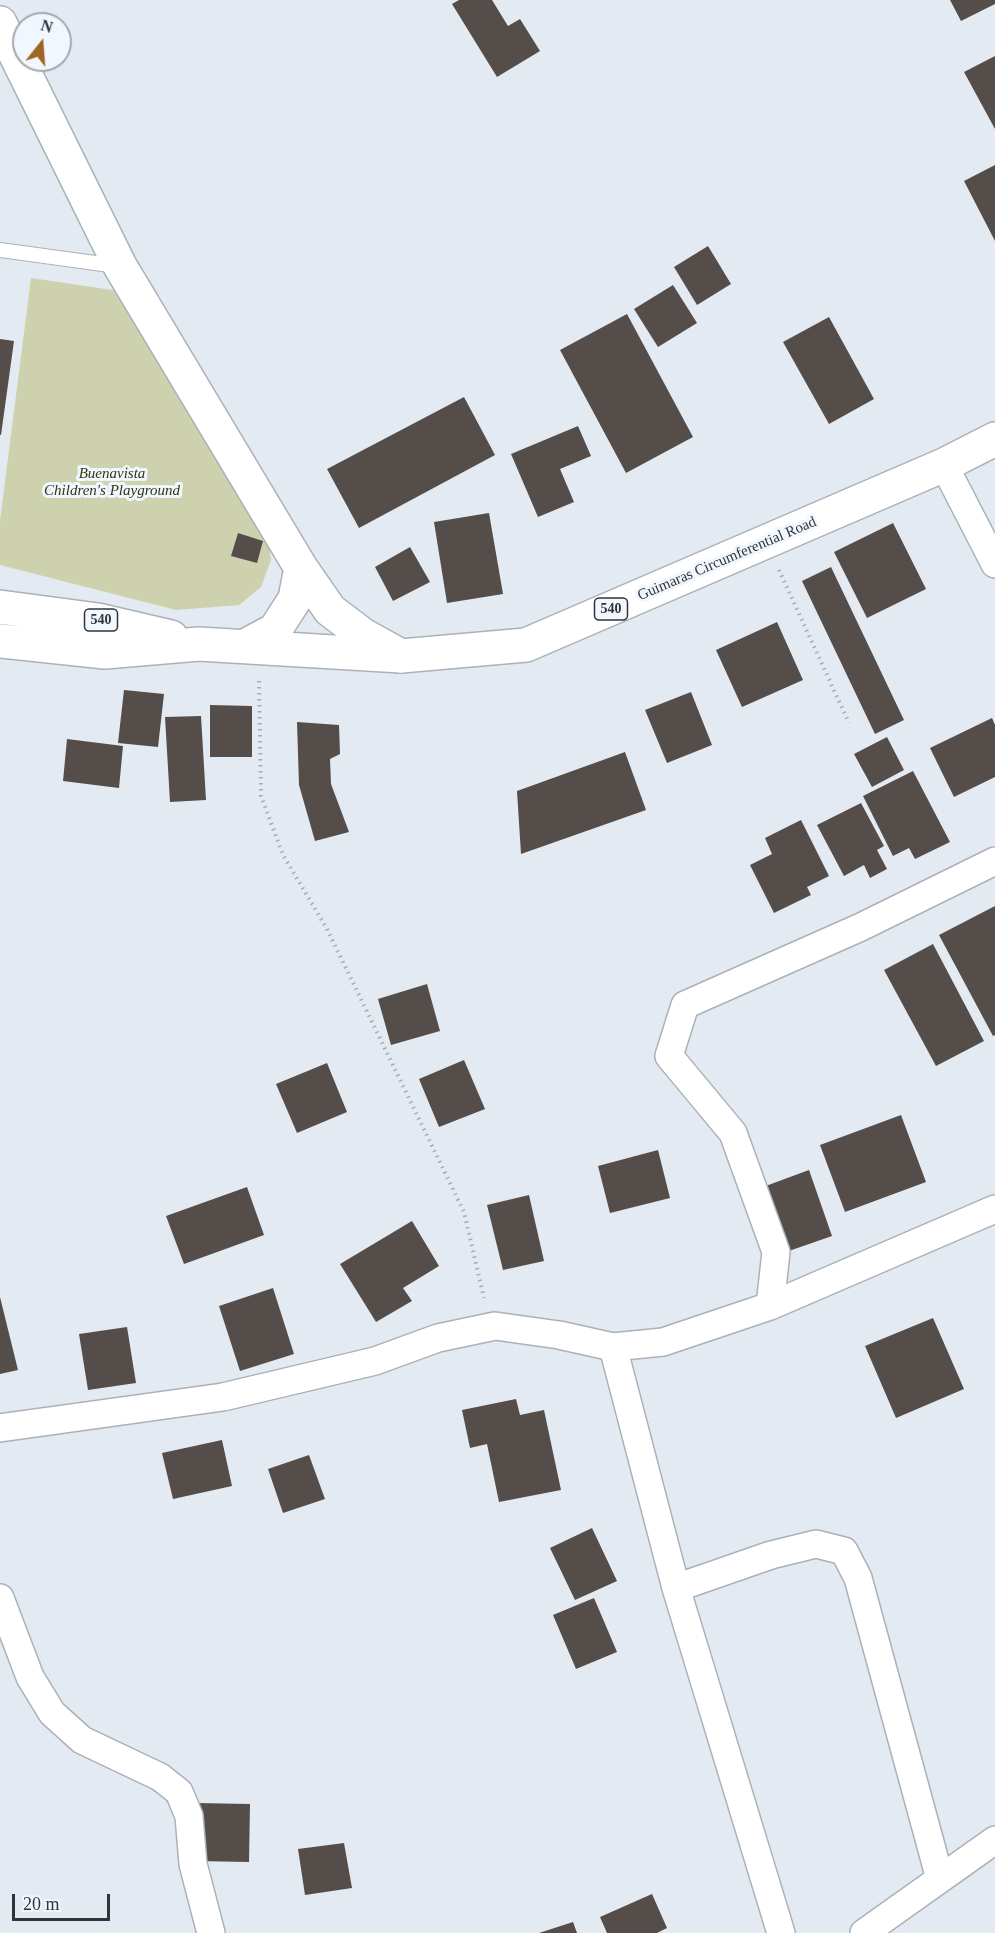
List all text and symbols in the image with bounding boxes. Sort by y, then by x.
north arrow [12,12,72,72]
text: N [39,16,55,36]
park label: Buenavista Children's Playground [44,465,180,500]
street label: Guimaras Circumferential Road [635,513,819,605]
road number: 540 [594,598,628,620]
road number: 540 [84,609,118,631]
scale bar [15,1882,112,1920]
text: 20 m [23,1894,60,1914]

